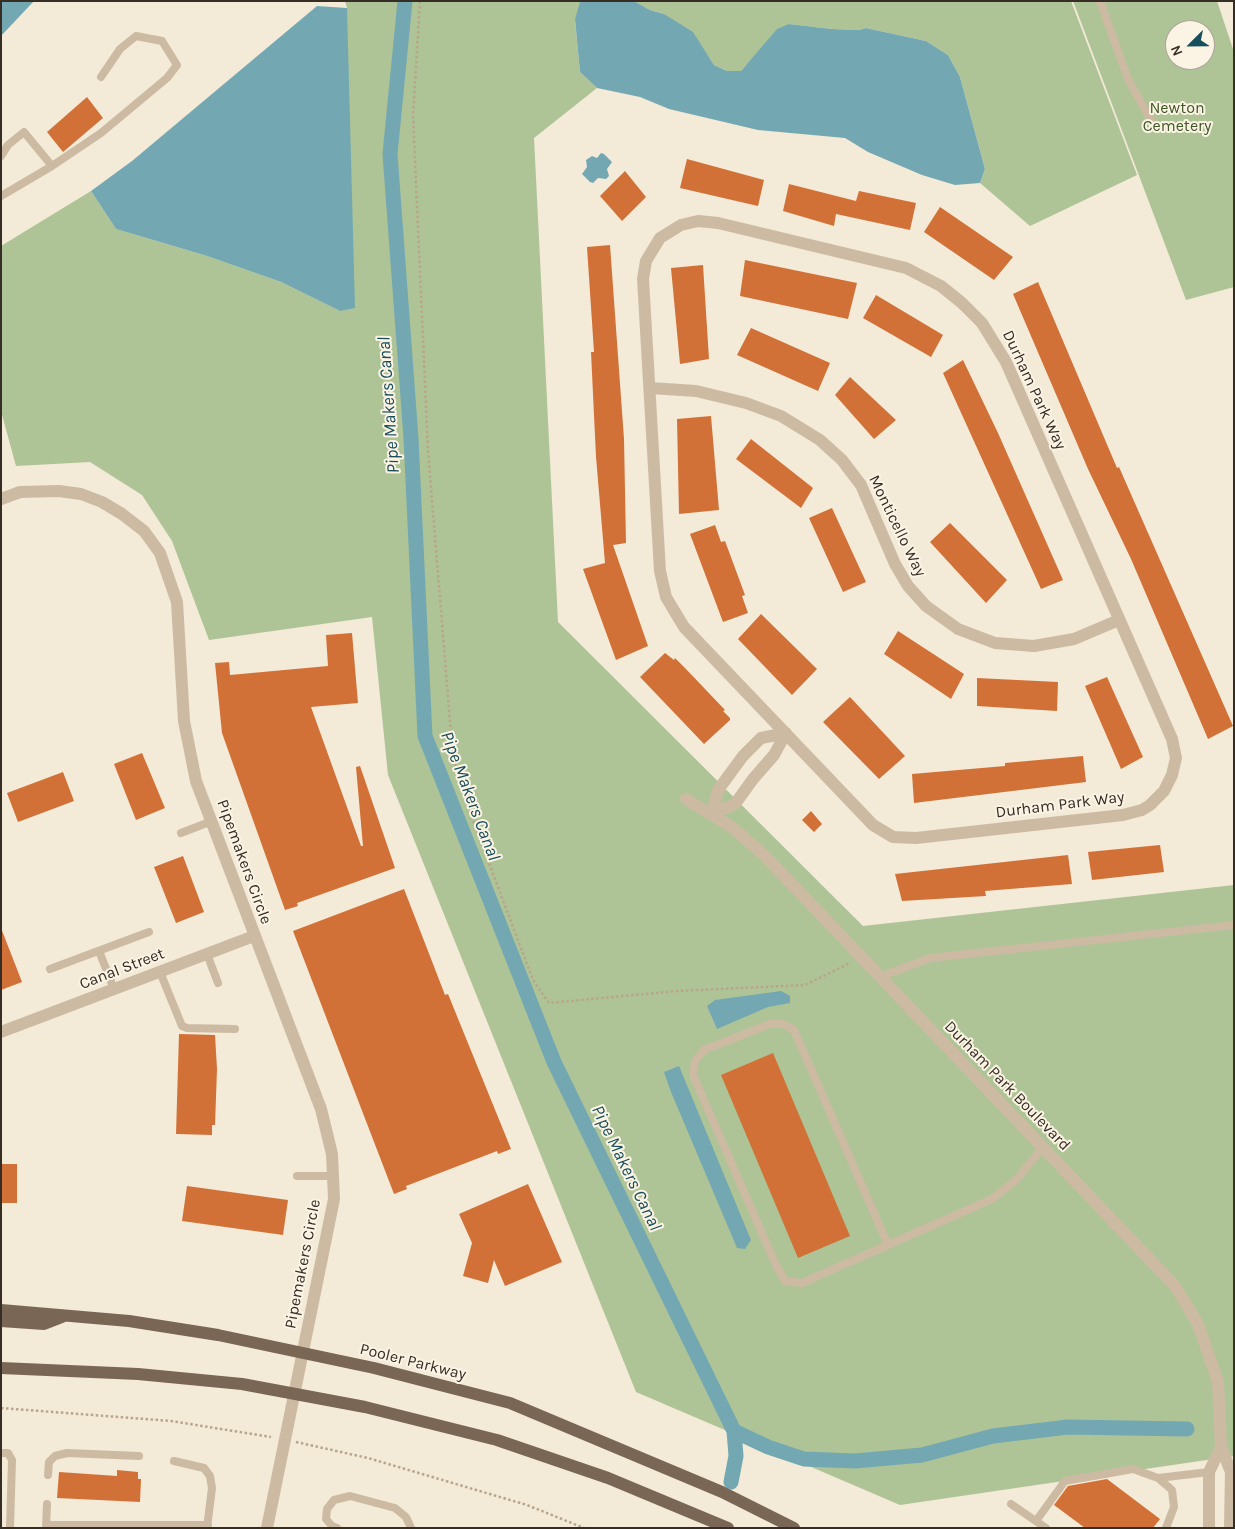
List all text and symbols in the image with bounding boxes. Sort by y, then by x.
north arrow [1165,20,1215,70]
text: N [1167,43,1186,59]
park label: Newton Cemetery [1143,98,1211,136]
street label: Durham Park Way [998,327,1070,453]
water label: Pipe Makers Canal [373,336,405,474]
street label: Monticello Way [864,472,930,580]
water label: Pipe Makers Canal [435,728,505,864]
street label: Durham Park Way [995,788,1125,822]
street label: Pipemakers Circle [212,797,276,927]
street label: Canal Street [77,944,167,994]
street label: Durham Park Boulevard [940,1017,1074,1155]
water label: Pipe Makers Canal [586,1102,666,1234]
street label: Pipemakers Circle [281,1198,325,1330]
street label: Pooler Parkway [358,1340,468,1384]

